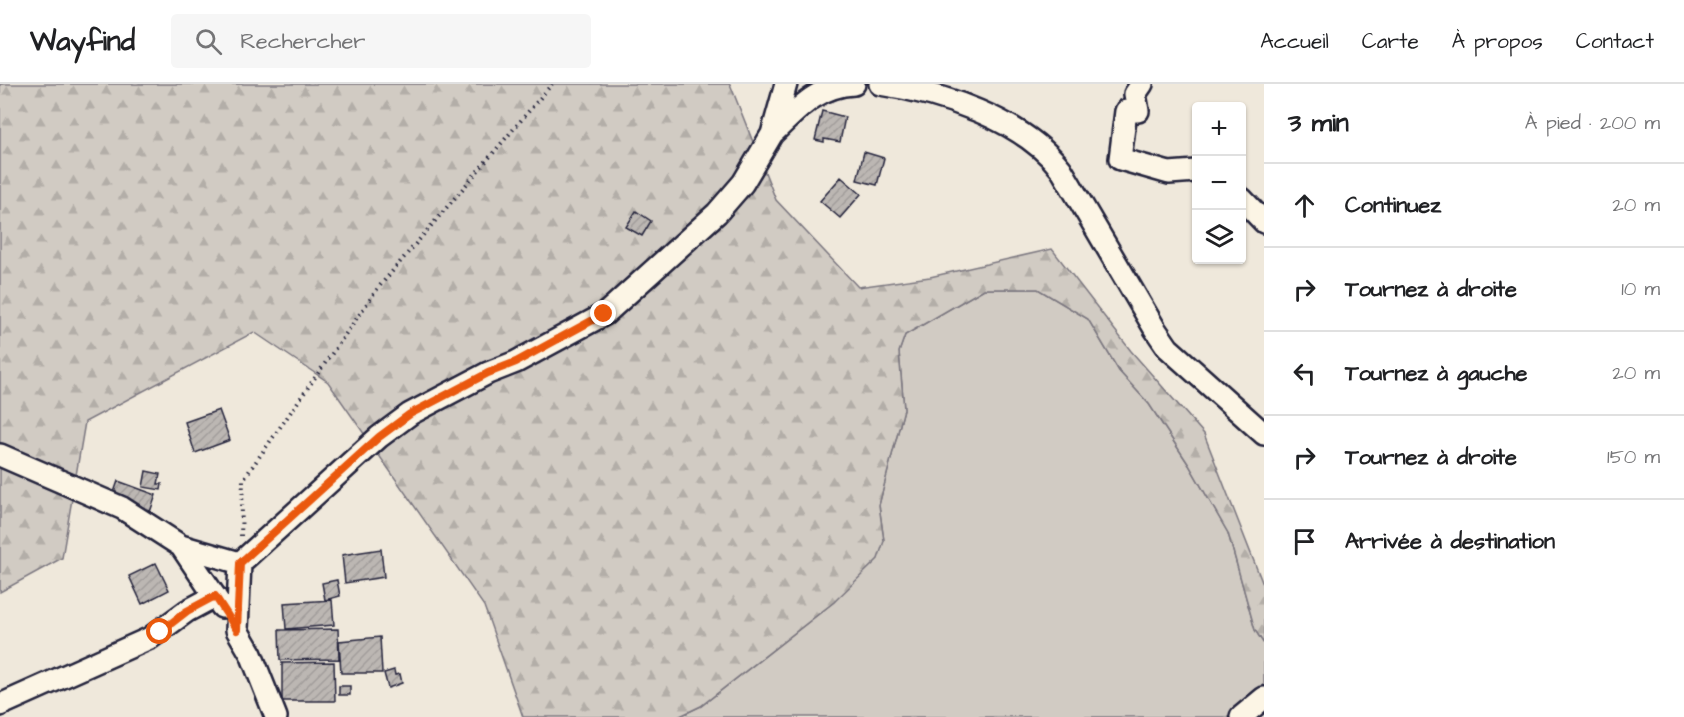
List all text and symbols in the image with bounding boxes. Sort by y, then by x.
search box [171,14,591,68]
text: Wayfind [30,22,135,61]
icon: search [192,25,225,58]
text: Rechercher [240,26,365,57]
text: Accueil [1260,27,1329,56]
text: Carte [1362,27,1419,56]
text: À propos [1452,27,1543,56]
text: Contact [1576,27,1654,56]
map controls [1192,102,1246,264]
button: + [1192,102,1246,156]
text: 3 min [1288,105,1349,141]
text: À pied · 200 m [1525,109,1660,137]
button: − [1192,156,1246,210]
icon: ahead [1288,189,1321,222]
text: Continuez [1345,190,1441,221]
text: 20 m [1612,191,1660,219]
button: layers [1192,210,1246,264]
icon: right [1288,273,1321,306]
text: Tournez à droite [1345,274,1517,305]
text: 10 m [1621,275,1660,303]
route end [590,300,616,326]
icon: left [1288,357,1321,390]
text: Tournez à gauche [1345,358,1527,389]
text: 20 m [1612,359,1660,387]
icon: right [1288,441,1321,474]
text: Tournez à droite [1345,442,1517,473]
text: 150 m [1607,443,1660,471]
icon: arrive [1288,525,1321,558]
text: Arrivée à destination [1345,526,1555,557]
route start [146,618,172,644]

